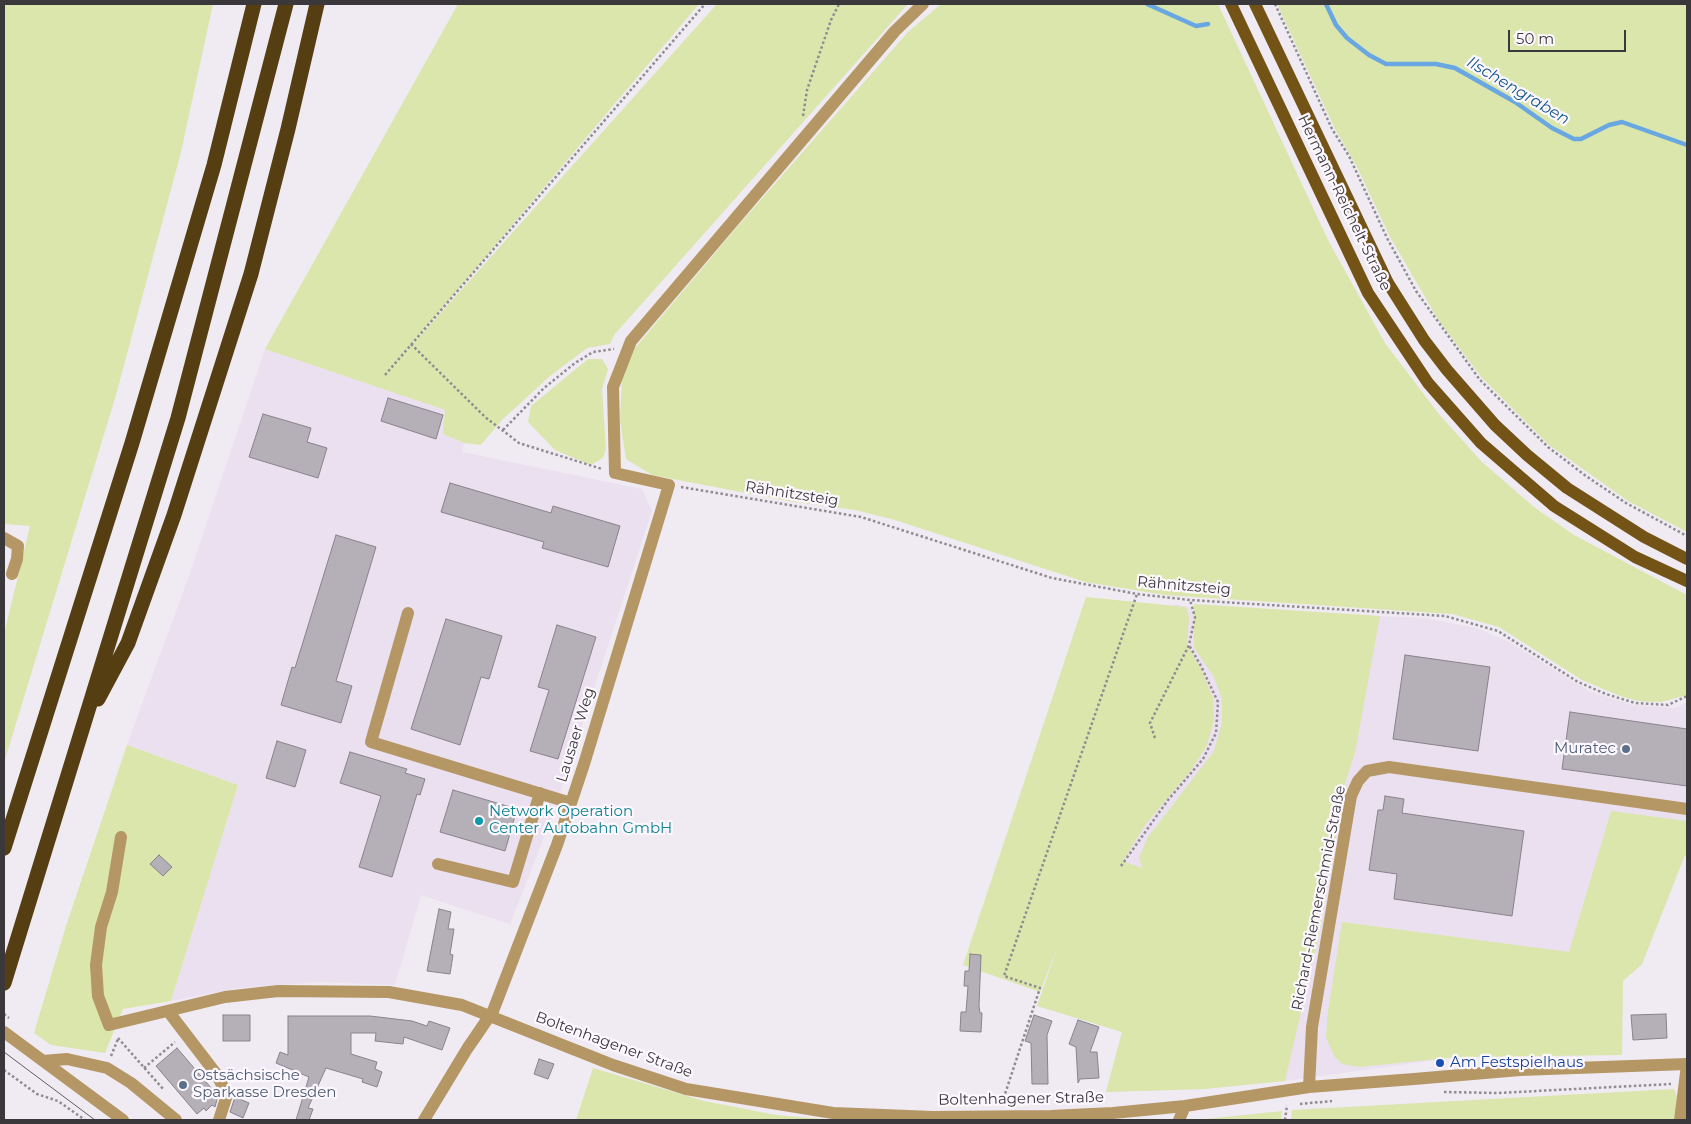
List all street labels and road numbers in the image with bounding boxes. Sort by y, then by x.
street label: Hermann-Reichelt-Straße [1294,112,1394,294]
street label: Rähnitzsteig [744,478,840,510]
street label: Rähnitzsteig [1136,573,1232,599]
street label: Lausaer Weg [553,685,599,785]
street label: Richard-Riemerschmid-Straße [1288,784,1350,1012]
street label: Boltenhagener Straße [533,1008,695,1082]
street label: Boltenhagener Straße [938,1089,1104,1109]

